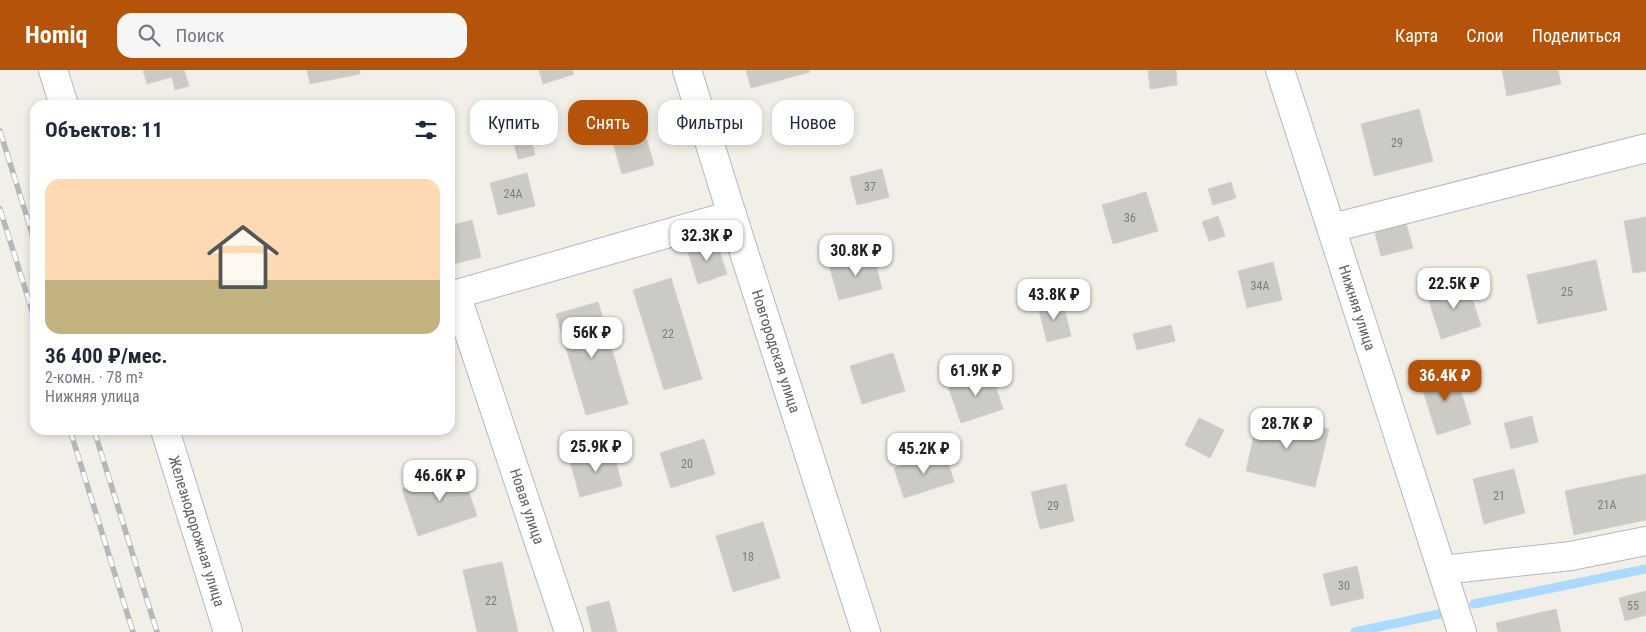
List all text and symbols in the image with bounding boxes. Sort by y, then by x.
search box [117,13,467,58]
text: Homiq [25,21,87,49]
icon: search [135,21,163,49]
text: Поиск [175,24,224,47]
text: Карта [1395,25,1438,46]
text: Слои [1466,25,1504,46]
text: Поделиться [1532,25,1621,46]
chip: Купить [470,100,558,145]
chip: Снять [568,100,648,145]
chip: Фильтры [658,100,762,145]
chip: Новое [772,100,854,145]
icon: filters [412,116,440,144]
text: Объектов: 11 [45,118,163,142]
house number: 29 [1391,136,1403,150]
house number: 37 [864,180,876,194]
house number: 24А [504,187,522,201]
house number: 36 [1124,211,1136,225]
icon: home [198,212,288,302]
pin: 32.3K ₽ [661,220,753,262]
text: 32.3K ₽ [681,226,733,245]
pin: 30.8K ₽ [810,234,902,277]
text: 30.8K ₽ [830,241,882,260]
street label: Нижняя улица [1335,263,1379,353]
pin: 22.5K ₽ [1408,268,1500,310]
text: 22.5K ₽ [1428,274,1480,293]
pin: 43.8K ₽ [1008,278,1100,321]
house number: 34А [1251,279,1269,293]
text: 43.8K ₽ [1028,285,1080,304]
house number: 25 [1561,285,1573,299]
street label: Новгородская улица [748,288,804,415]
pin: 56K ₽ [557,316,627,359]
text: 56K ₽ [573,323,611,342]
house number: 22 [662,327,674,341]
text: 36 400 ₽/мес. [45,344,168,368]
pin: 61.9K ₽ [930,354,1022,397]
pin: 36.4K ₽ [1399,360,1491,402]
text: 61.9K ₽ [950,361,1002,380]
text: 36.4K ₽ [1419,366,1471,385]
text: 2-комн. · 78 m² [45,368,143,387]
text: Нижняя улица [45,387,140,406]
pin: 28.7K ₽ [1241,408,1333,450]
text: 28.7K ₽ [1261,414,1313,433]
pin: 25.9K ₽ [550,430,642,473]
pin: 45.2K ₽ [878,432,970,475]
text: 25.9K ₽ [570,437,622,456]
text: 45.2K ₽ [898,439,950,458]
street label: Железнодорожная улица [165,454,229,609]
house number: 20 [681,457,693,471]
pin: 46.6K ₽ [394,460,486,502]
text: 46.6K ₽ [414,466,466,485]
street label: Новая улица [506,466,548,547]
house number: 21 [1493,489,1505,503]
house number: 21А [1598,498,1616,512]
house number: 29 [1047,499,1059,513]
house number: 18 [742,550,754,564]
house number: 30 [1338,579,1350,593]
house number: 22 [485,594,497,608]
house number: 55 [1627,599,1639,613]

